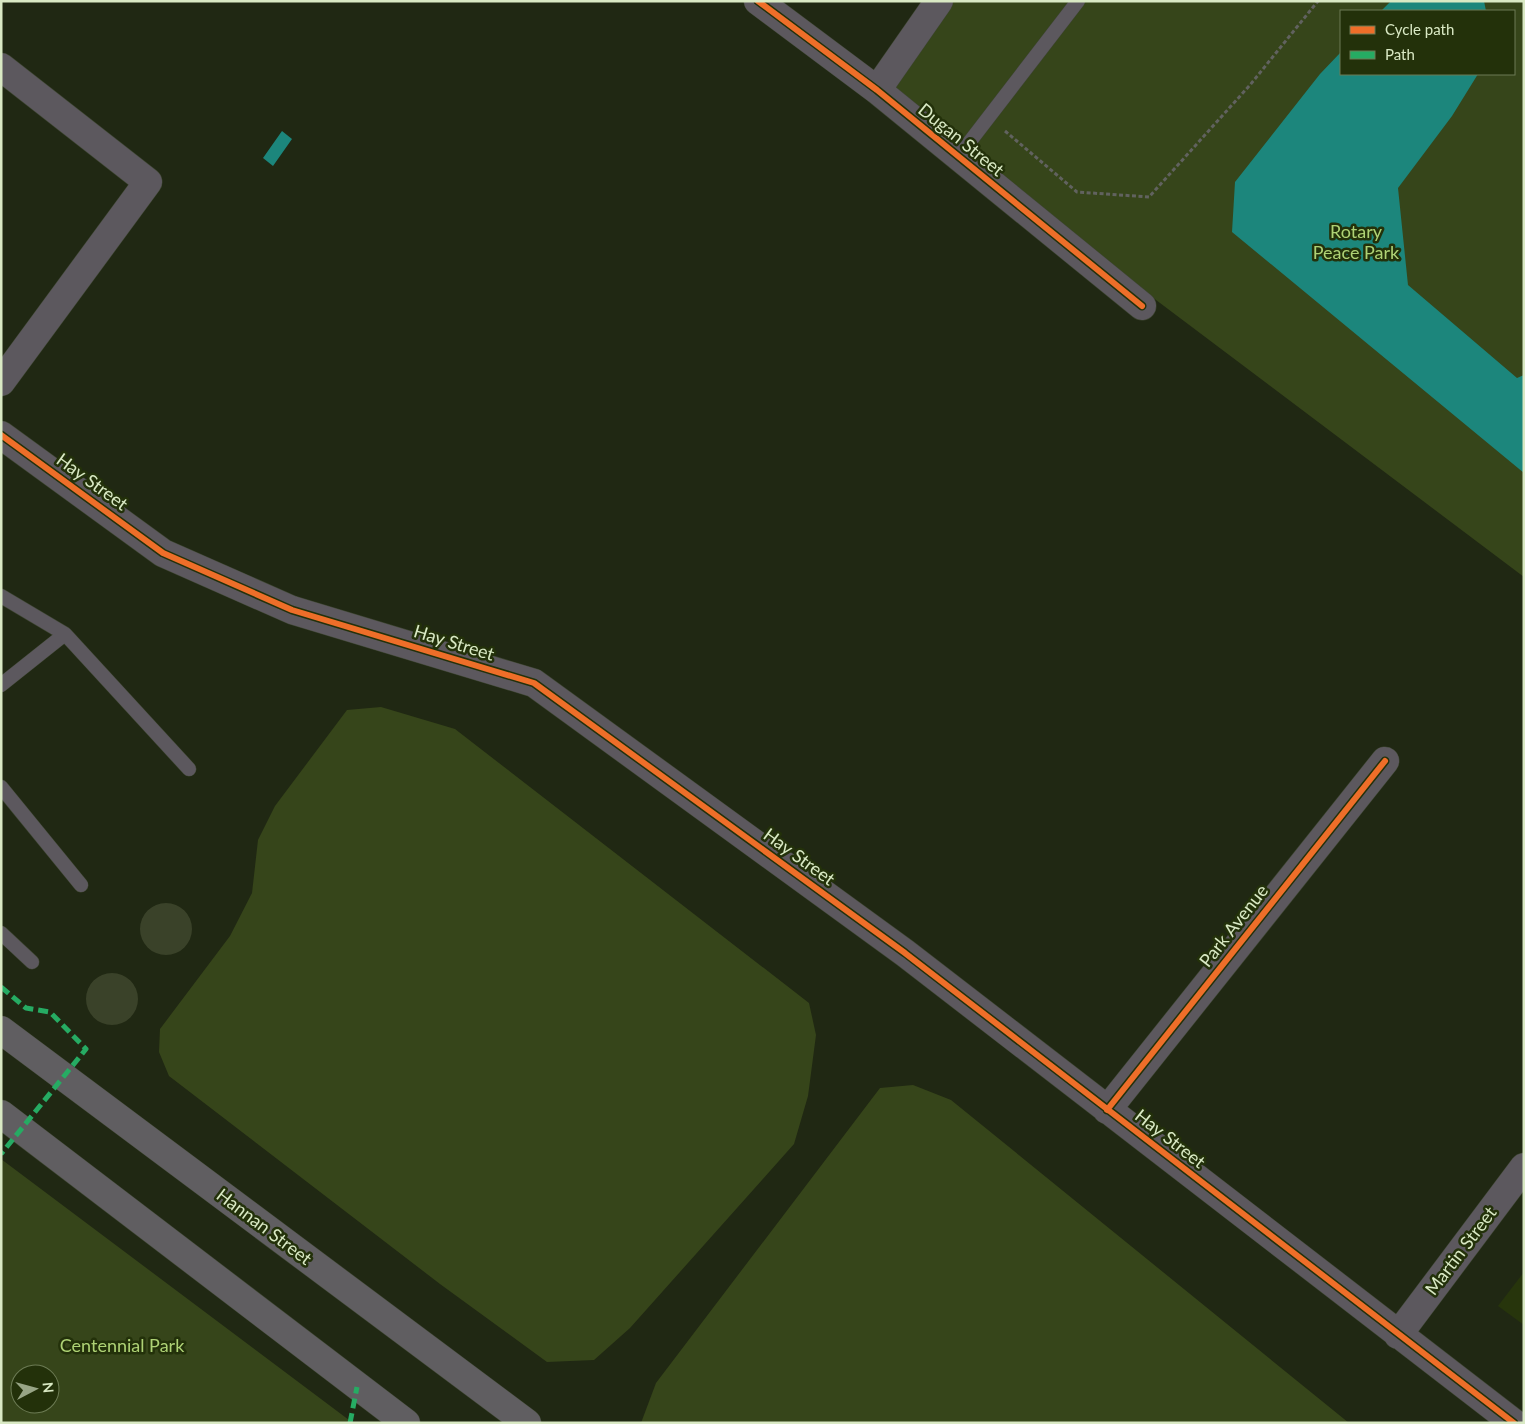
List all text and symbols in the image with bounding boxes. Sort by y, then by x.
legend [1340,10,1515,75]
text: Cycle path [1385,20,1454,38]
text: Path [1385,45,1415,63]
street label: Dugan Street [914,98,1009,181]
park label: Rotary Peace Park [1313,220,1400,263]
street label: Hay Street [53,448,133,515]
street label: Hay Street [411,619,498,665]
street label: Hay Street [760,823,840,890]
street label: Park Avenue [1194,880,1272,971]
street label: Hay Street [1131,1104,1211,1173]
street label: Hannan Street [213,1183,317,1269]
street label: Martin Street [1420,1201,1501,1299]
park label: Centennial Park [60,1334,185,1356]
north arrow [10,1364,60,1414]
text: N [39,1381,57,1394]

